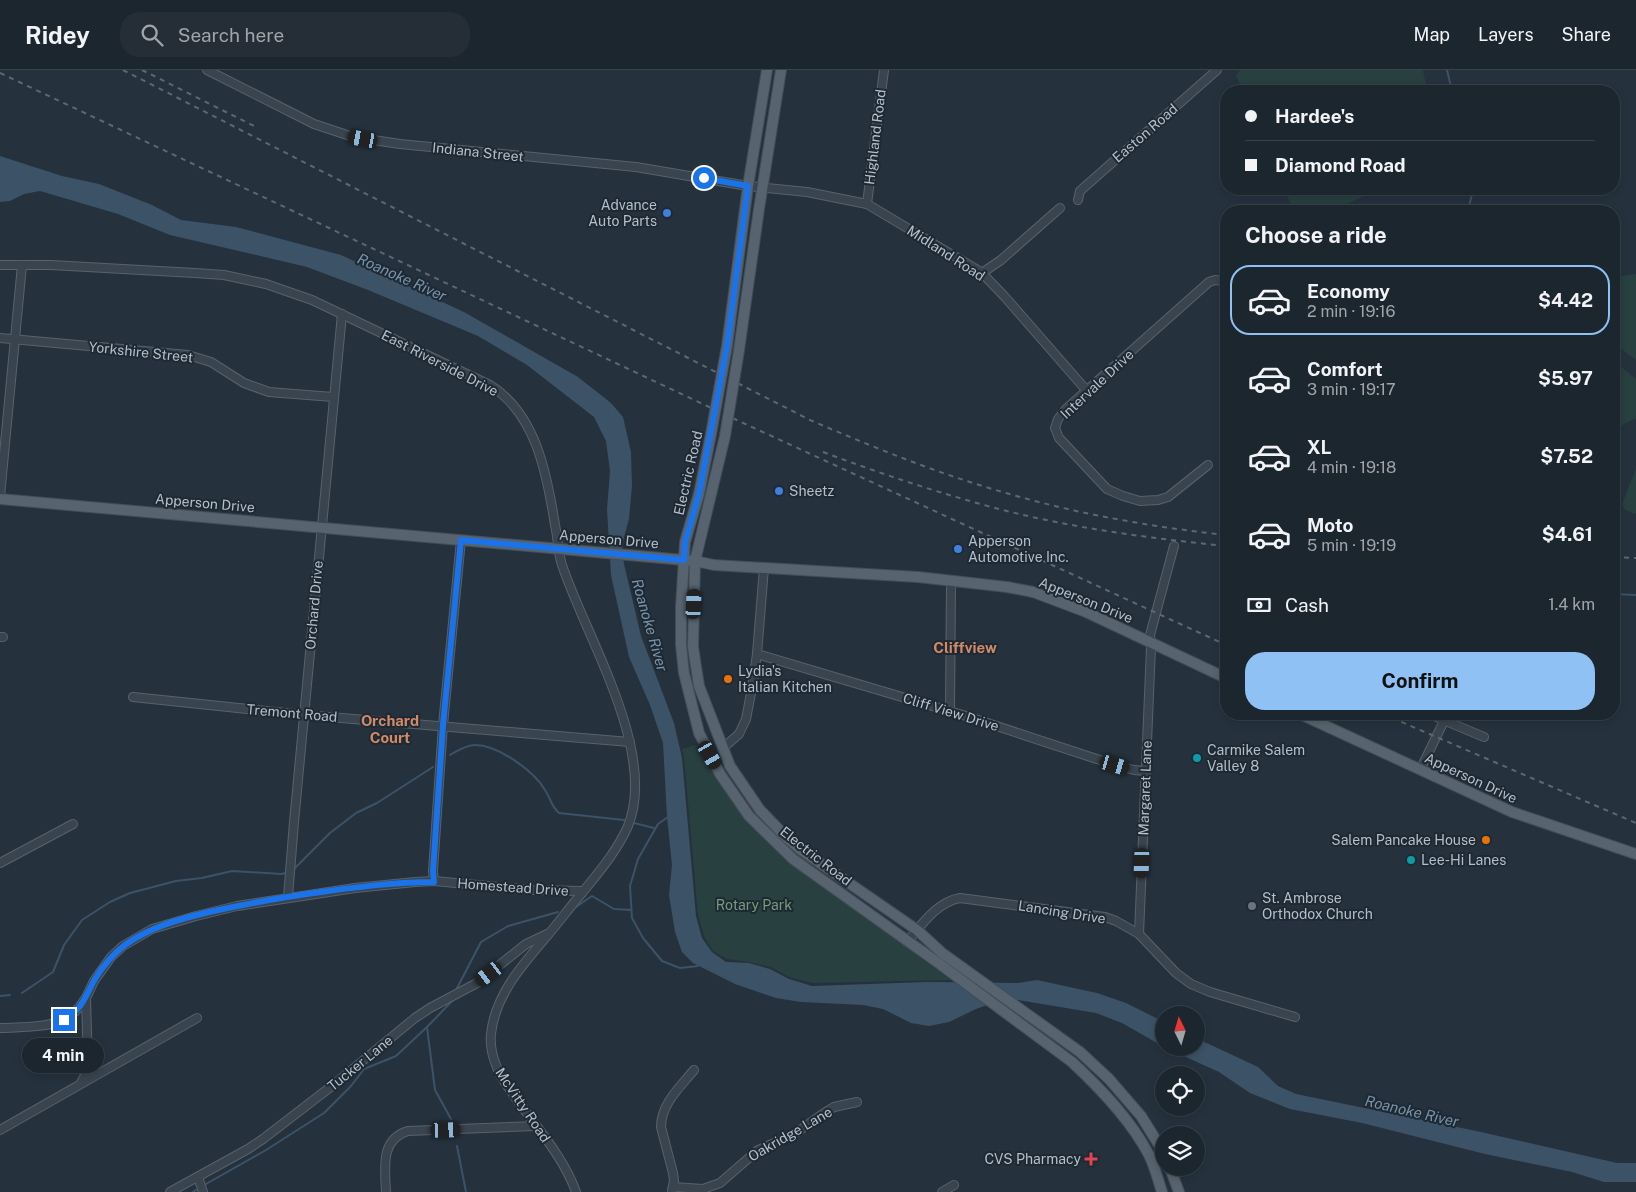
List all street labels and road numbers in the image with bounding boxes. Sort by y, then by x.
street label: Highland Road [861,88,889,186]
street label: Easton Road [1109,100,1181,166]
street label: Indiana Street [432,139,524,165]
street label: Midland Road [904,222,988,284]
street label: East Riverside Drive [379,327,501,399]
street label: Yorkshire Street [88,339,194,365]
street label: Intervale Drive [1057,346,1137,422]
street label: Electric Road [671,429,705,517]
street label: Apperson Drive [155,491,256,515]
street label: Apperson Drive [559,527,660,551]
street label: Orchard Drive [302,560,326,650]
street label: Apperson Drive [1037,574,1135,626]
street label: Cliff View Drive [901,690,1001,734]
street label: Tremont Road [246,701,338,725]
street label: Margaret Lane [1135,740,1155,836]
street label: Apperson Drive [1422,750,1520,806]
street label: Electric Road [777,823,855,889]
street label: Homestead Drive [457,875,569,899]
street label: Lancing Drive [1017,897,1107,927]
street label: Tucker Lane [324,1032,396,1094]
street label: McVitty Road [492,1065,554,1145]
street label: Oakridge Lane [745,1103,835,1165]

